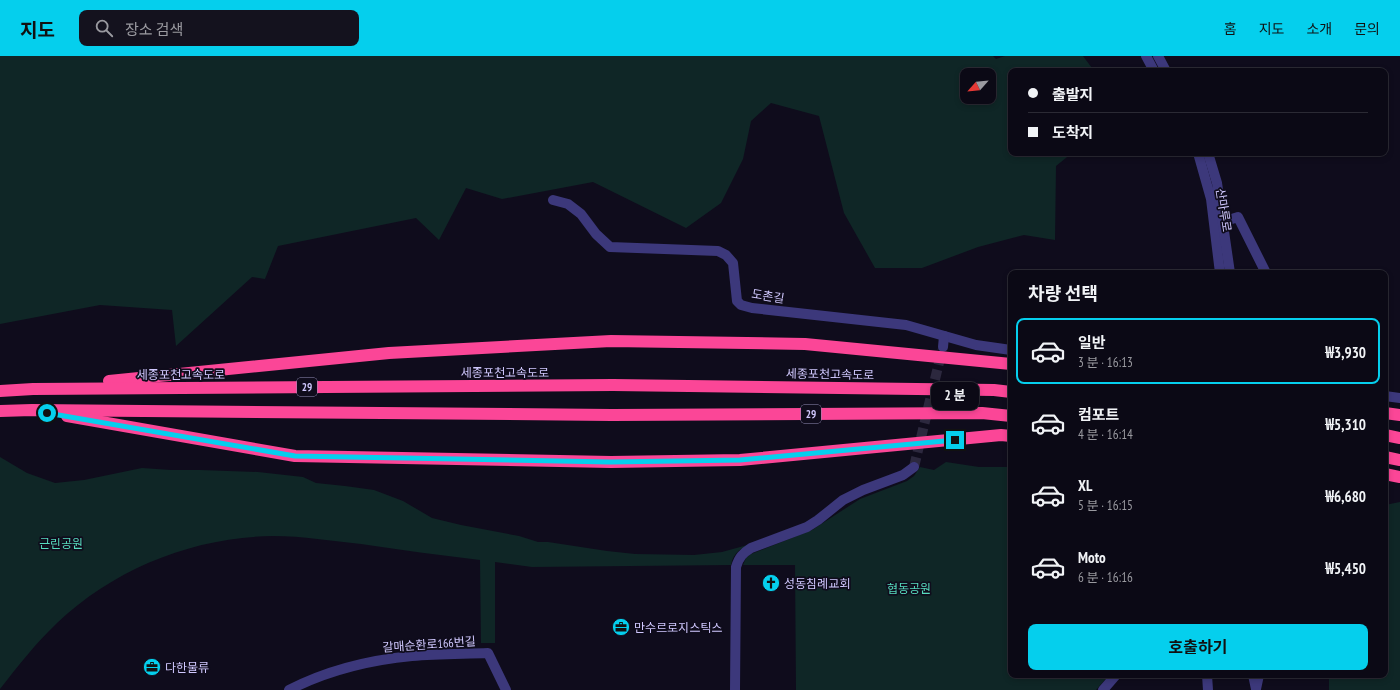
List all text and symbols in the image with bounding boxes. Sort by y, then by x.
search box [79,10,359,46]
icon: search [93,17,115,39]
text: 지도 [20,18,55,42]
text: 장소 검색 [125,20,183,39]
text: 홈 [1224,20,1237,38]
text: 지도 [1259,20,1284,38]
text: 소개 [1306,20,1332,38]
text: 문의 [1354,20,1380,38]
north arrow [960,68,996,104]
map controls [960,68,996,104]
text: 출발지 [1052,85,1093,104]
text: 도착지 [1052,123,1093,142]
street label: 산마루로 [1213,187,1235,233]
text: 차량 선택 [1028,282,1098,305]
street label: 도촌길 [750,286,786,306]
icon: car [1030,333,1066,369]
text: 일반 [1078,333,1106,352]
text: ₩3,930 [1325,343,1366,362]
text: 3 분 · 16:13 [1078,354,1133,371]
street label: 세종포천고속도로 [461,365,549,380]
street label: 세종포천고속도로 [786,366,874,382]
street label: 세종포천고속도로 [137,367,225,382]
road number: 29 [297,378,317,396]
callout: 2 분 [931,382,979,410]
text: 2 분 [945,387,965,404]
route start [38,404,56,422]
road number: 29 [801,405,821,423]
icon: car [1030,405,1066,441]
text: 컴포트 [1078,405,1119,424]
text: ₩5,310 [1325,415,1366,434]
text: 4 분 · 16:14 [1078,426,1133,443]
route end [946,431,964,449]
text: XL [1078,476,1092,495]
icon: car [1030,477,1066,513]
text: ₩6,680 [1325,487,1366,506]
text: 5 분 · 16:15 [1078,497,1133,514]
park label: 근린공원 [39,536,83,551]
text: Moto [1078,548,1106,567]
icon: car [1030,549,1066,585]
text: ₩5,450 [1325,559,1366,578]
text: 6 분 · 16:16 [1078,569,1133,586]
church icon: 성동침례교회 [761,573,781,593]
place label: 성동침례교회 [784,576,850,591]
park label: 협동공원 [887,581,931,596]
office icon: 만수르로지스틱스 [611,617,631,637]
place label: 만수르로지스틱스 [634,620,722,635]
button: 호출하기 [1028,624,1368,670]
street label: 갈매순환로166번길 [382,633,476,655]
office icon: 다한물류 [142,657,162,677]
place label: 다한물류 [165,660,209,675]

